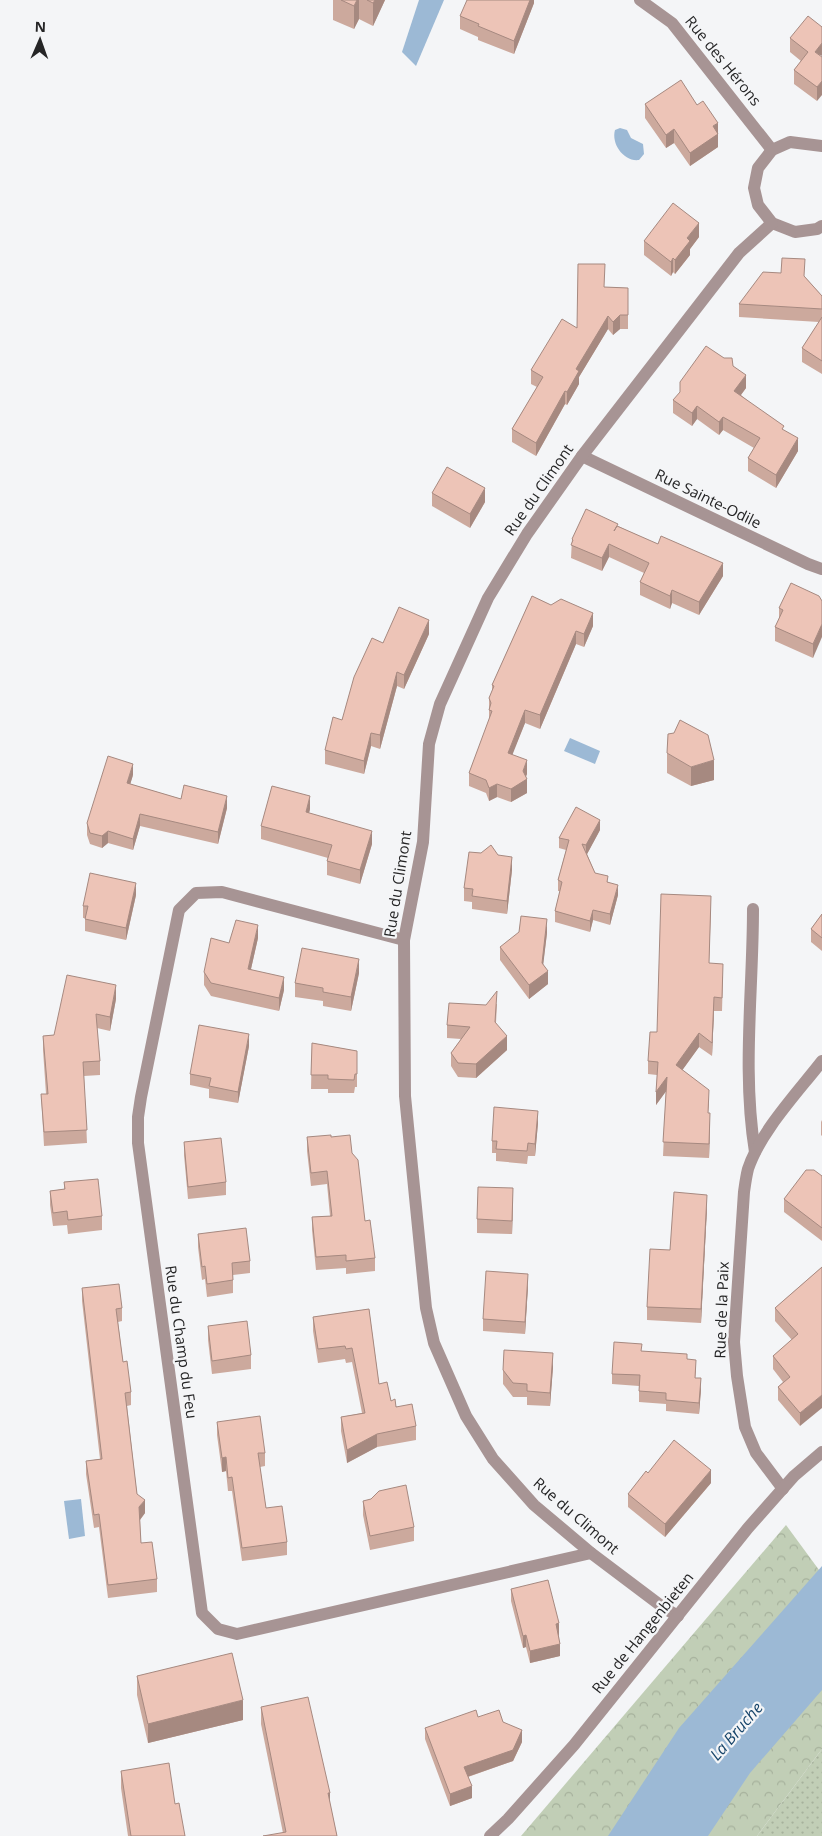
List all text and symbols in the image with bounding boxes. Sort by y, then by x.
street label: Rue des Hérons [681,11,766,110]
north arrow [15,15,65,65]
text: N [34,17,46,36]
street label: Rue du Climont [499,440,577,539]
street label: Rue Sainte-Odile [652,464,765,532]
street label: Rue du Climont [379,829,415,939]
street label: Rue de la Paix [709,1261,733,1359]
street label: Rue du Champ du Feu [161,1264,203,1420]
street label: Rue du Climont [530,1472,624,1558]
street label: Rue de Hangenbieten [587,1567,698,1697]
water label: La Bruche [705,1697,767,1765]

